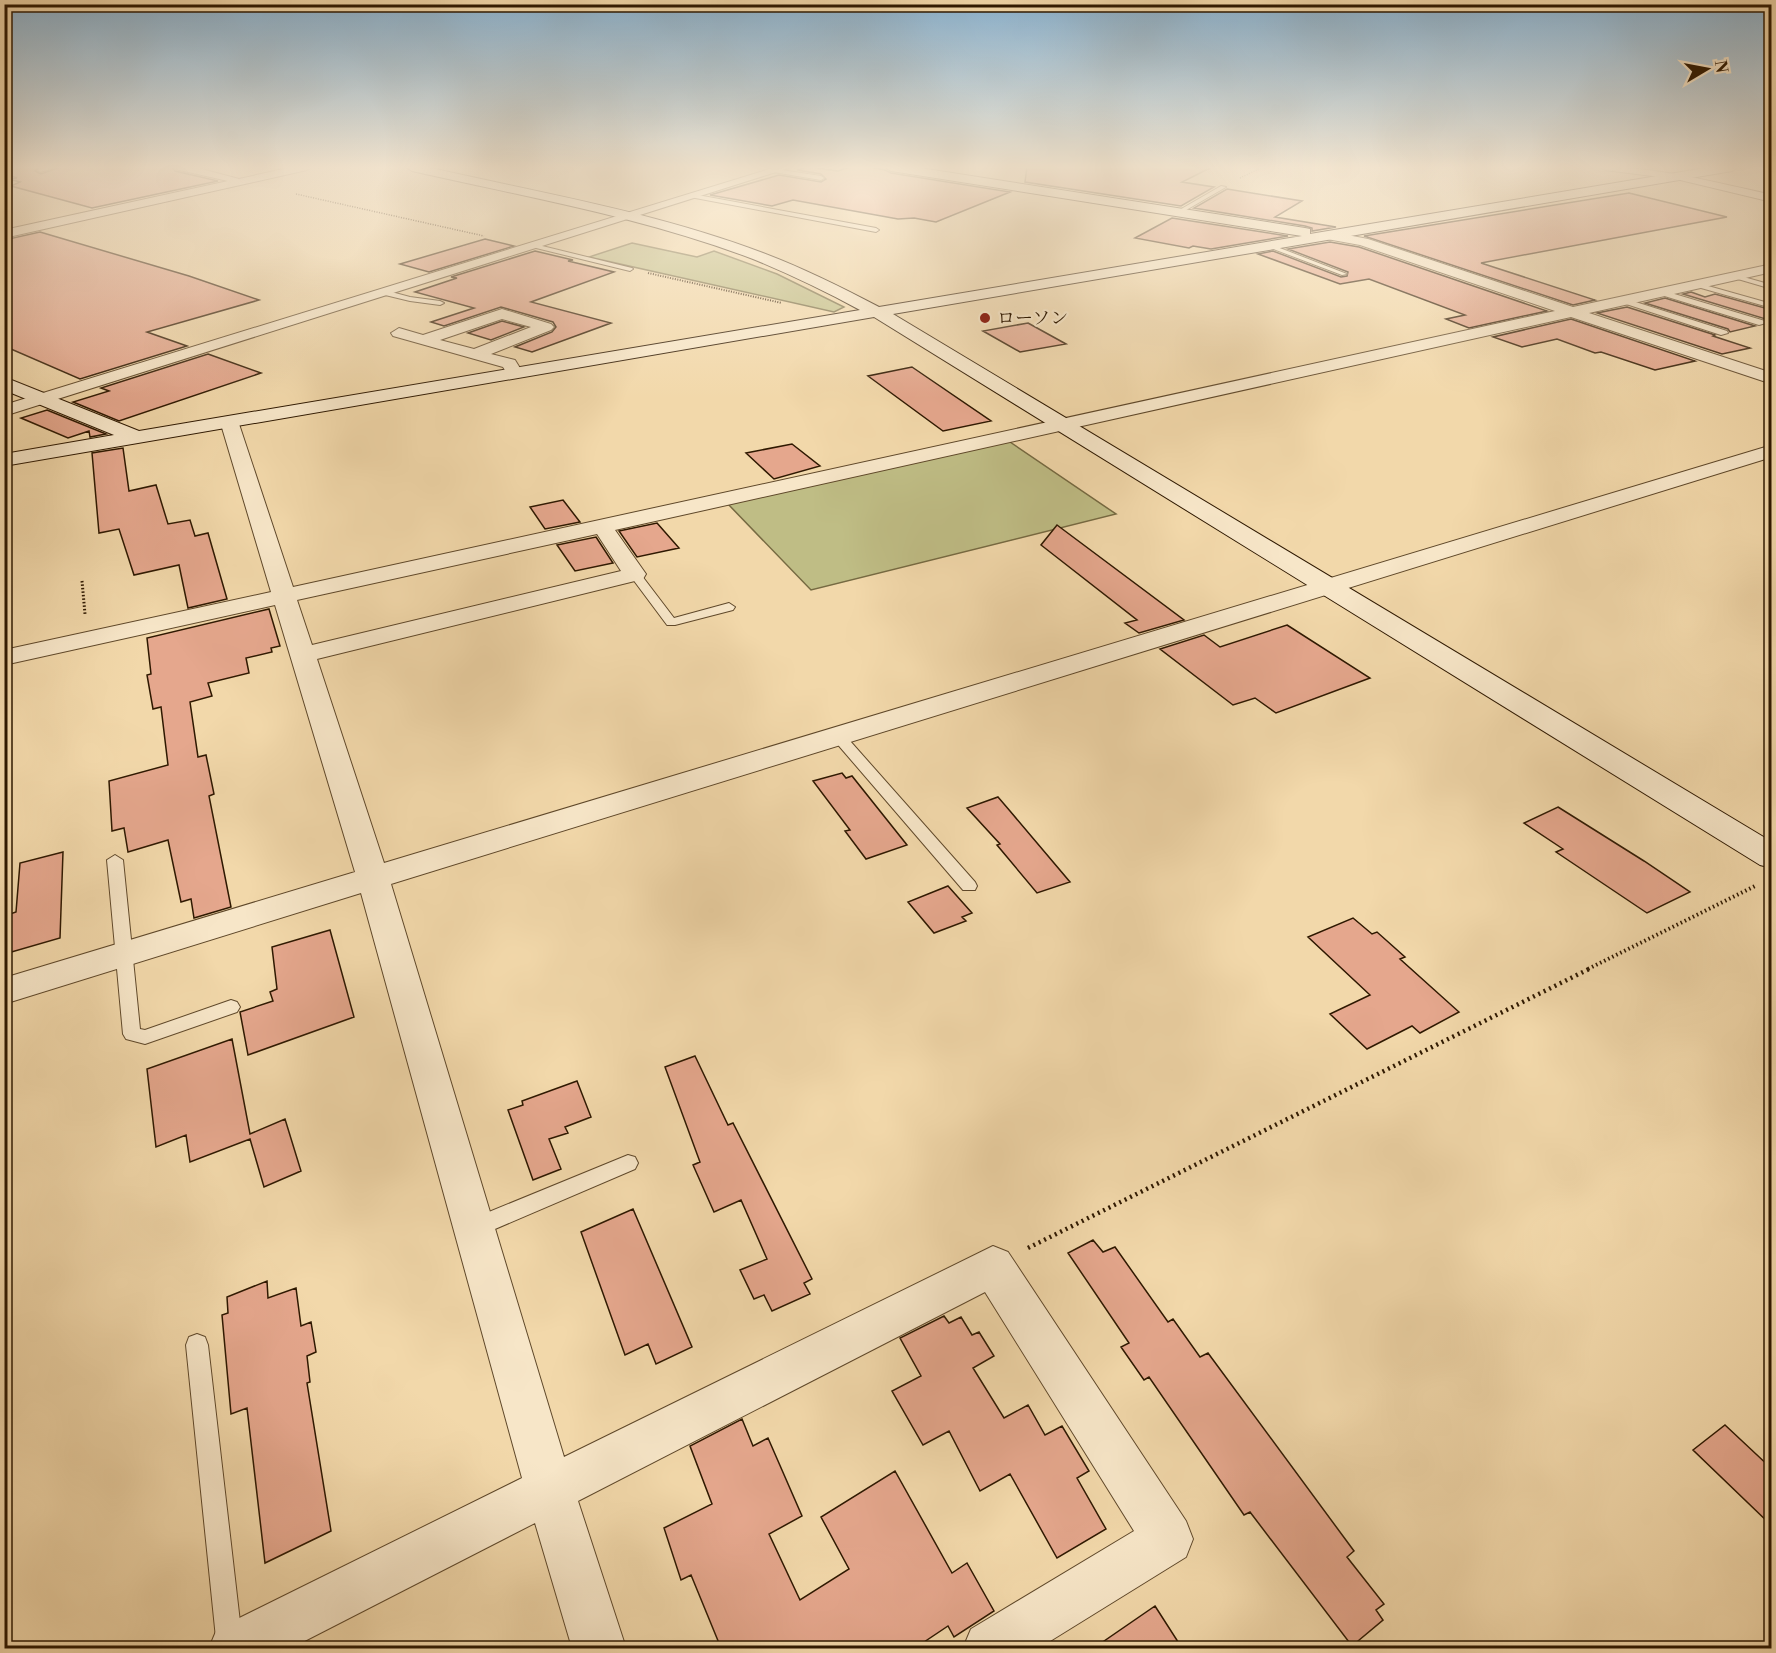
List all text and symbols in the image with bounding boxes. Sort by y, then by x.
north arrow [1677,39,1737,99]
text: N [1710,59,1732,75]
place label: ローソン [997,307,1068,330]
marker: ローソン [978,311,992,325]

